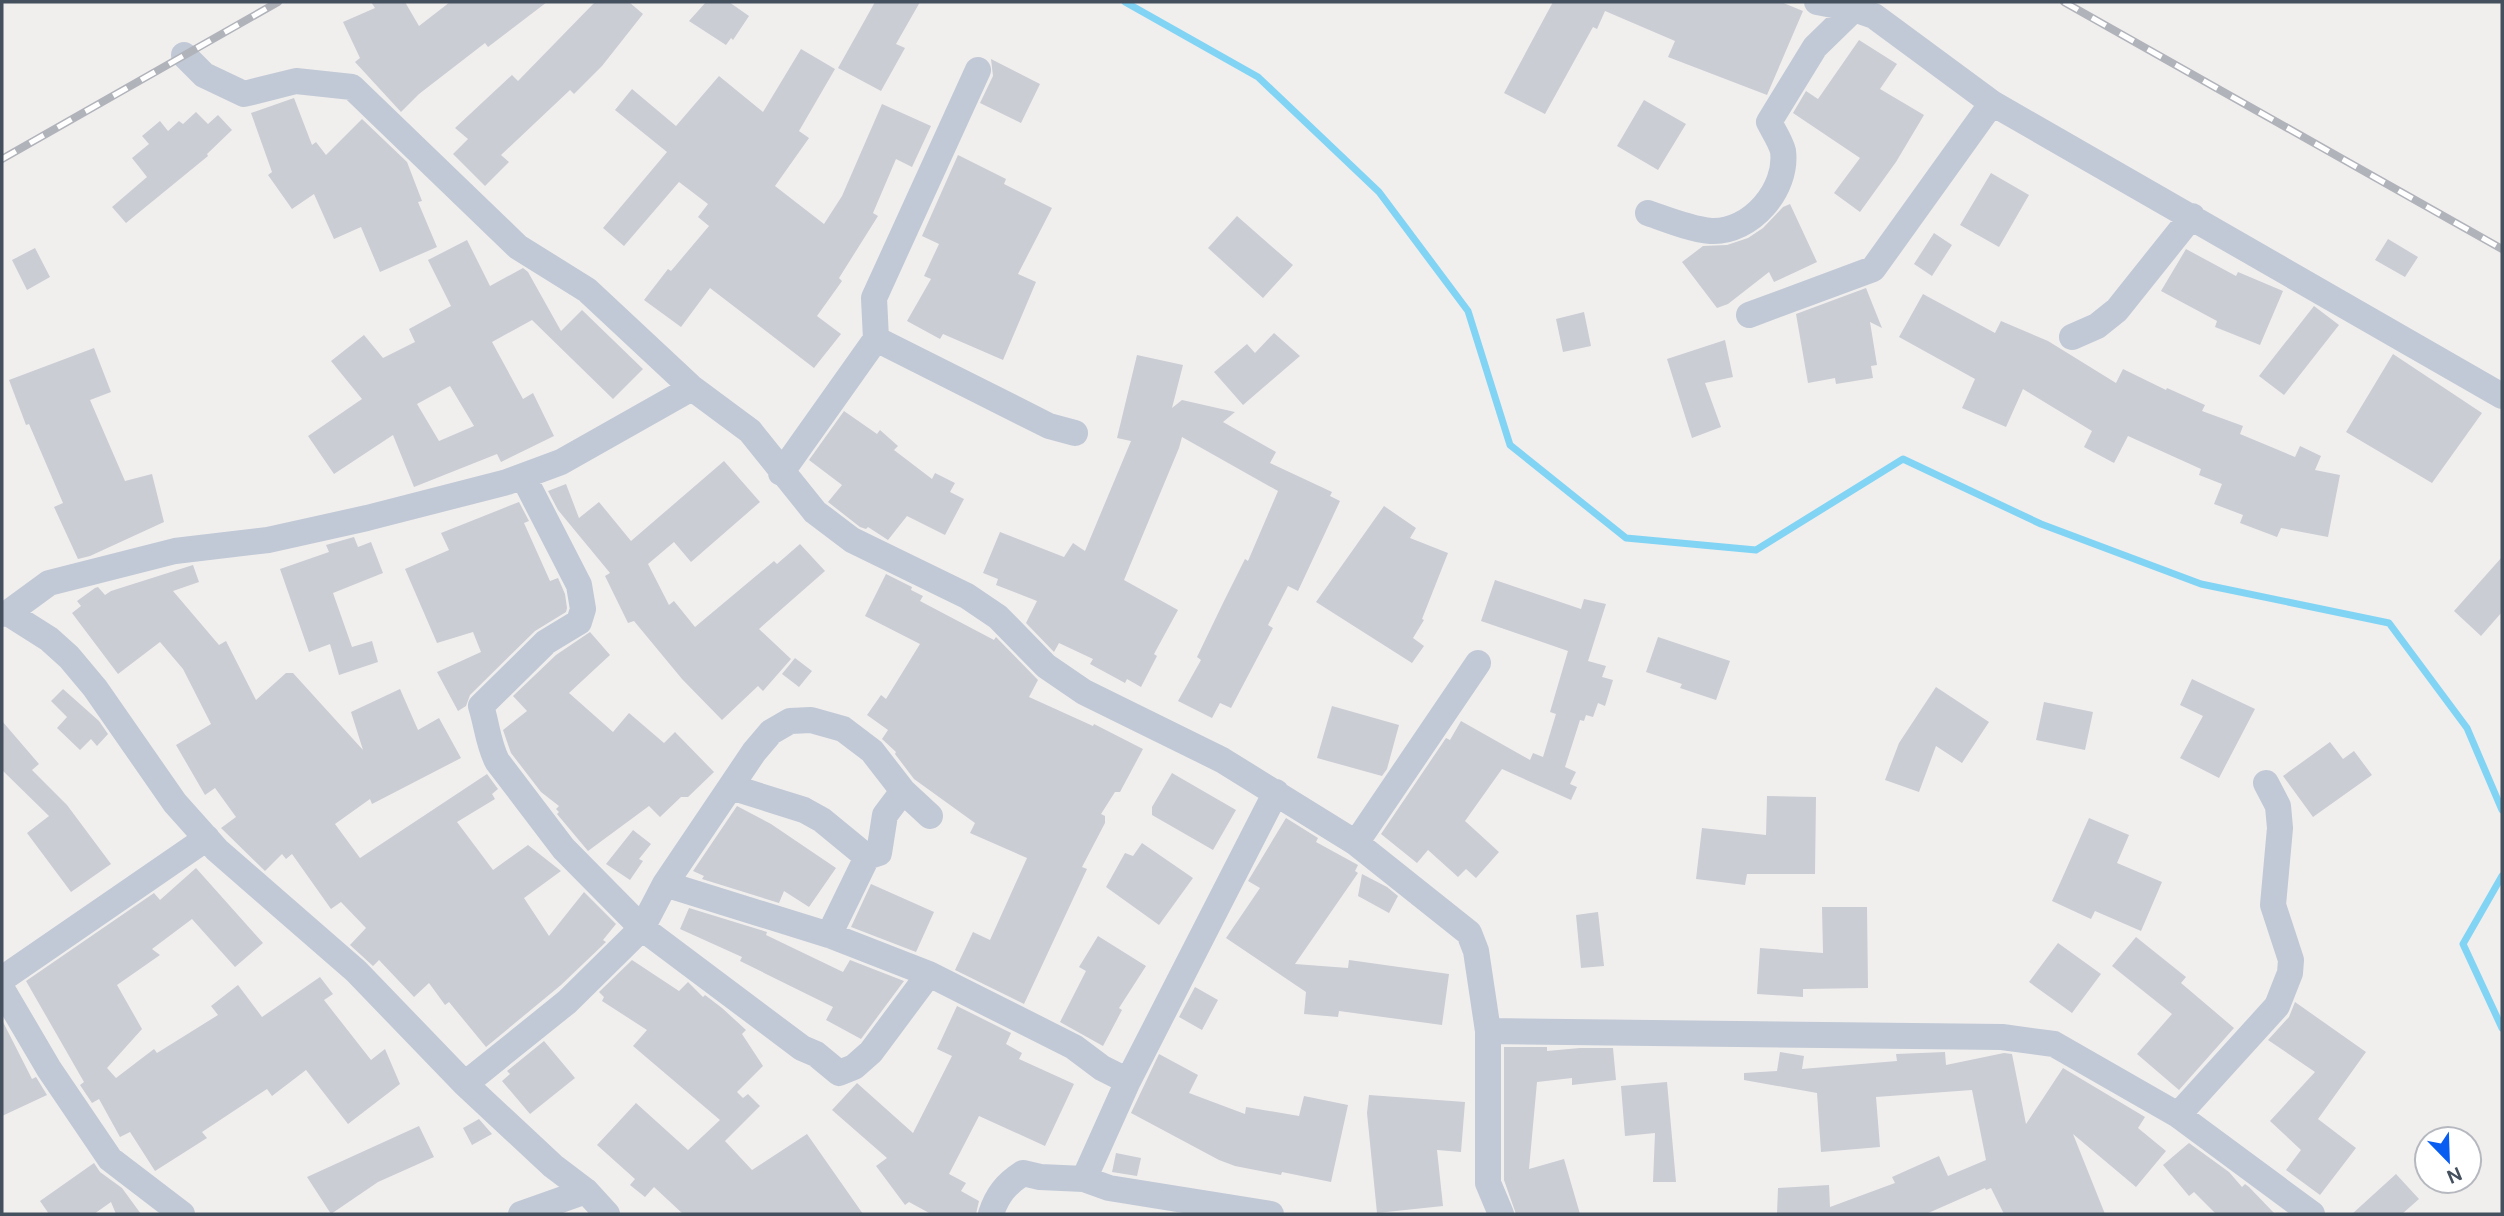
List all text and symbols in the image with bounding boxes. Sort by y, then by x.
north arrow [2413,1125,2483,1195]
text: N [2443,1161,2466,1189]

